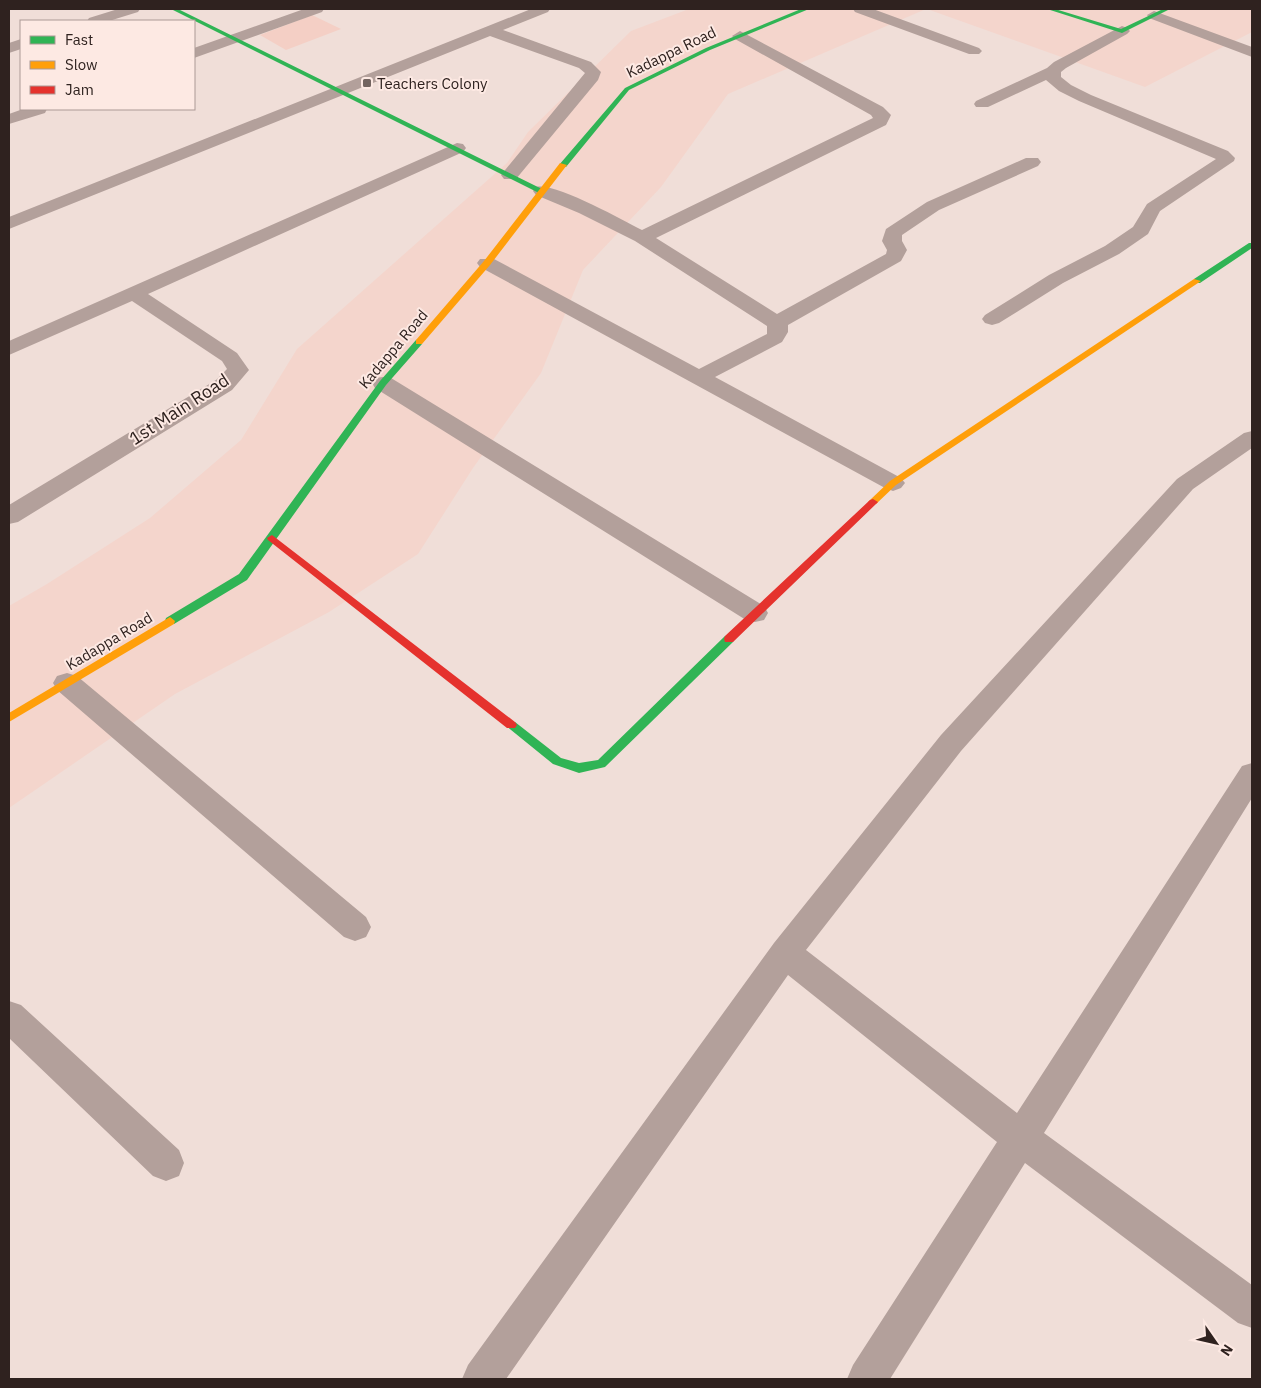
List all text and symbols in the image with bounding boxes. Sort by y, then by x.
legend [20,20,195,110]
street label: Kadappa Road [623,22,719,82]
text: Fast [65,30,93,49]
text: Slow [65,55,98,74]
place label: Teachers Colony [377,74,488,93]
marker: Teachers Colony [361,77,373,89]
text: Jam [65,80,94,99]
street label: Kadappa Road [354,306,432,392]
street label: 1st Main Road [125,368,233,450]
street label: Kadappa Road [62,608,156,674]
north arrow [1191,1318,1241,1368]
text: N [1216,1341,1237,1360]

